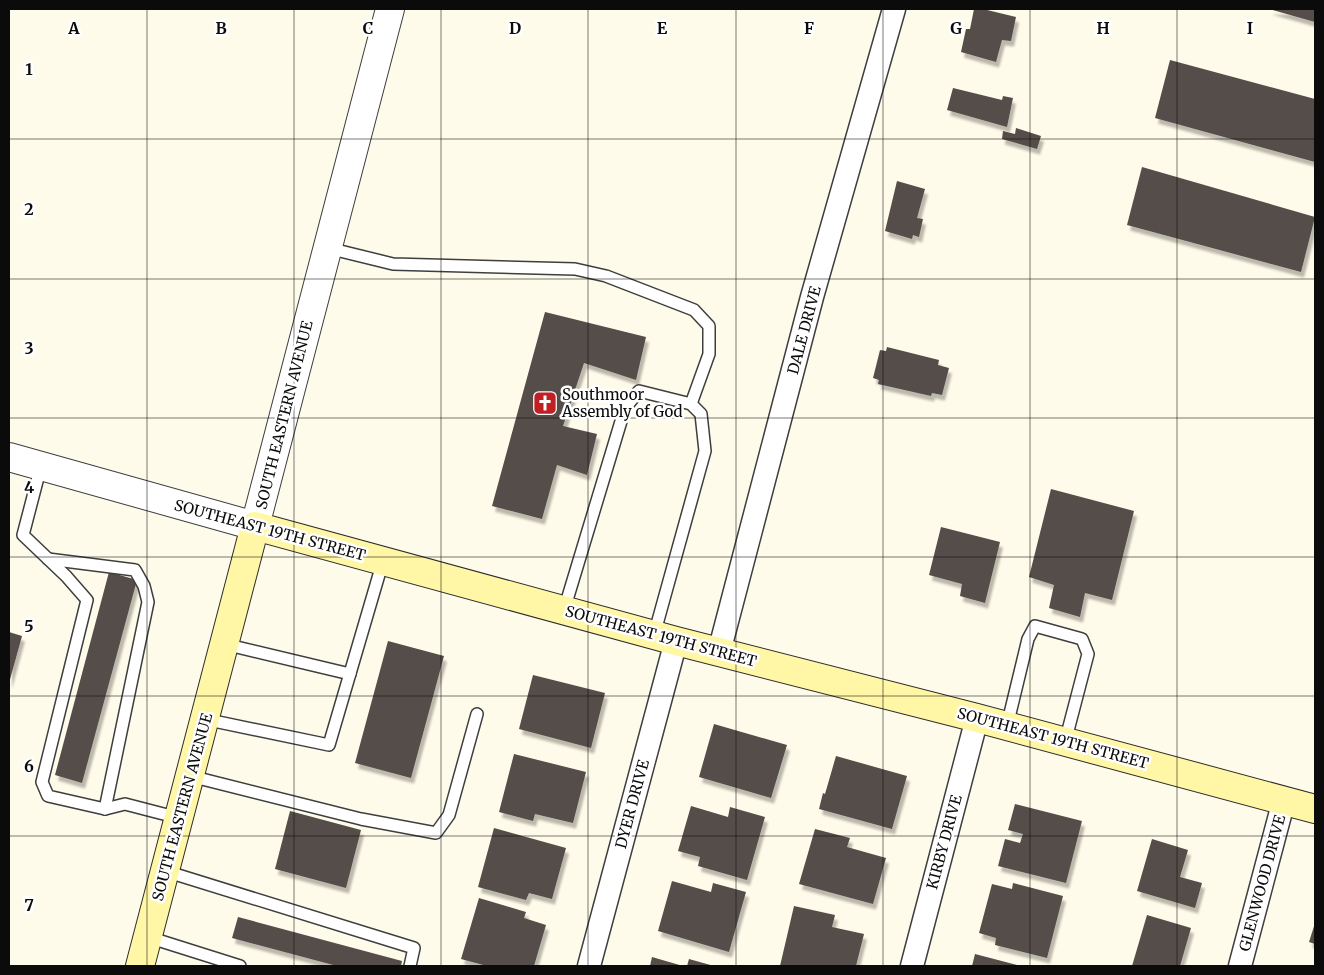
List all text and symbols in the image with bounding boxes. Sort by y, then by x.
text: A [67,18,80,38]
text: B [215,18,227,38]
text: C [363,18,373,38]
text: D [509,18,521,38]
text: E [657,18,668,38]
text: F [804,18,814,38]
text: G [950,18,962,38]
text: H [1096,18,1110,38]
text: I [1247,18,1253,38]
text: 1 [25,59,33,79]
text: 2 [24,199,34,219]
street label: DALE DRIVE [783,283,825,376]
street label: SOUTH EASTERN AVENUE [251,318,317,511]
text: 3 [24,338,34,358]
place label: Southmoor Assembly of God [561,385,683,421]
church icon: Southmoor Assembly of God [532,390,558,416]
text: 4 [24,477,34,497]
street label: SOUTHEAST 19TH STREET [172,495,368,565]
street label: SOUTHEAST 19TH STREET [563,601,759,671]
text: 5 [24,616,34,636]
street label: SOUTHEAST 19TH STREET [955,703,1151,773]
street label: SOUTH EASTERN AVENUE [148,711,216,903]
text: 6 [24,756,34,776]
street label: DYER DRIVE [611,757,653,851]
street label: KIRBY DRIVE [922,792,966,891]
street label: GLENWOOD DRIVE [1235,812,1289,953]
text: 7 [24,895,34,915]

